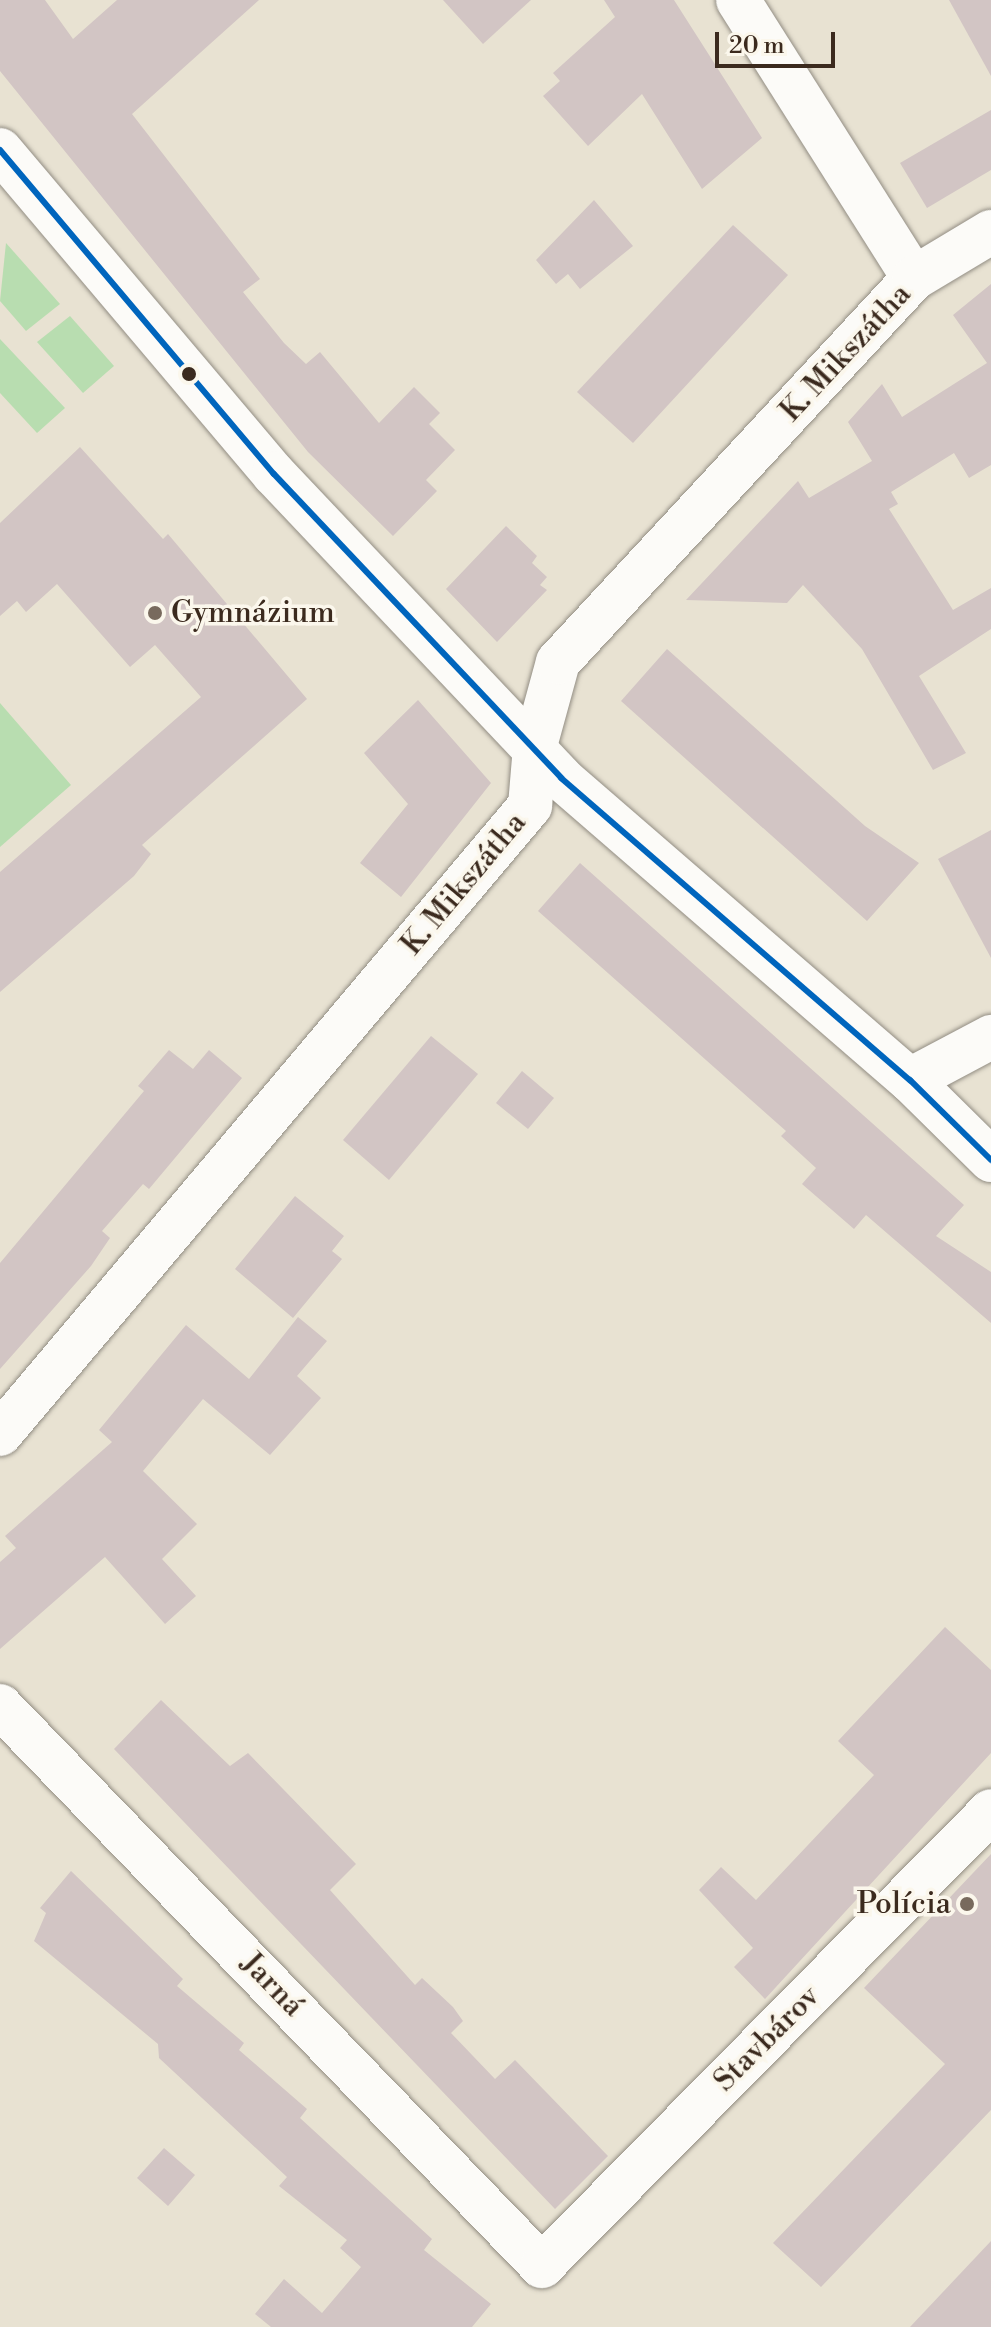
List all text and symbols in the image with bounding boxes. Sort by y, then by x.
scale bar [719,16,839,66]
text: 20 m [729,31,785,61]
street label: K. Mikszátha [773,277,919,429]
unlabelled marker [181,366,197,382]
place label: Gymnázium [171,595,335,631]
marker: Gymnázium [146,604,164,622]
street label: K. Mikszátha [394,805,534,963]
place label: Polícia [857,1886,951,1922]
marker: Polícia [958,1895,976,1913]
street label: Jarná [233,1946,311,2024]
street label: Stavbárov [707,1979,827,2099]

